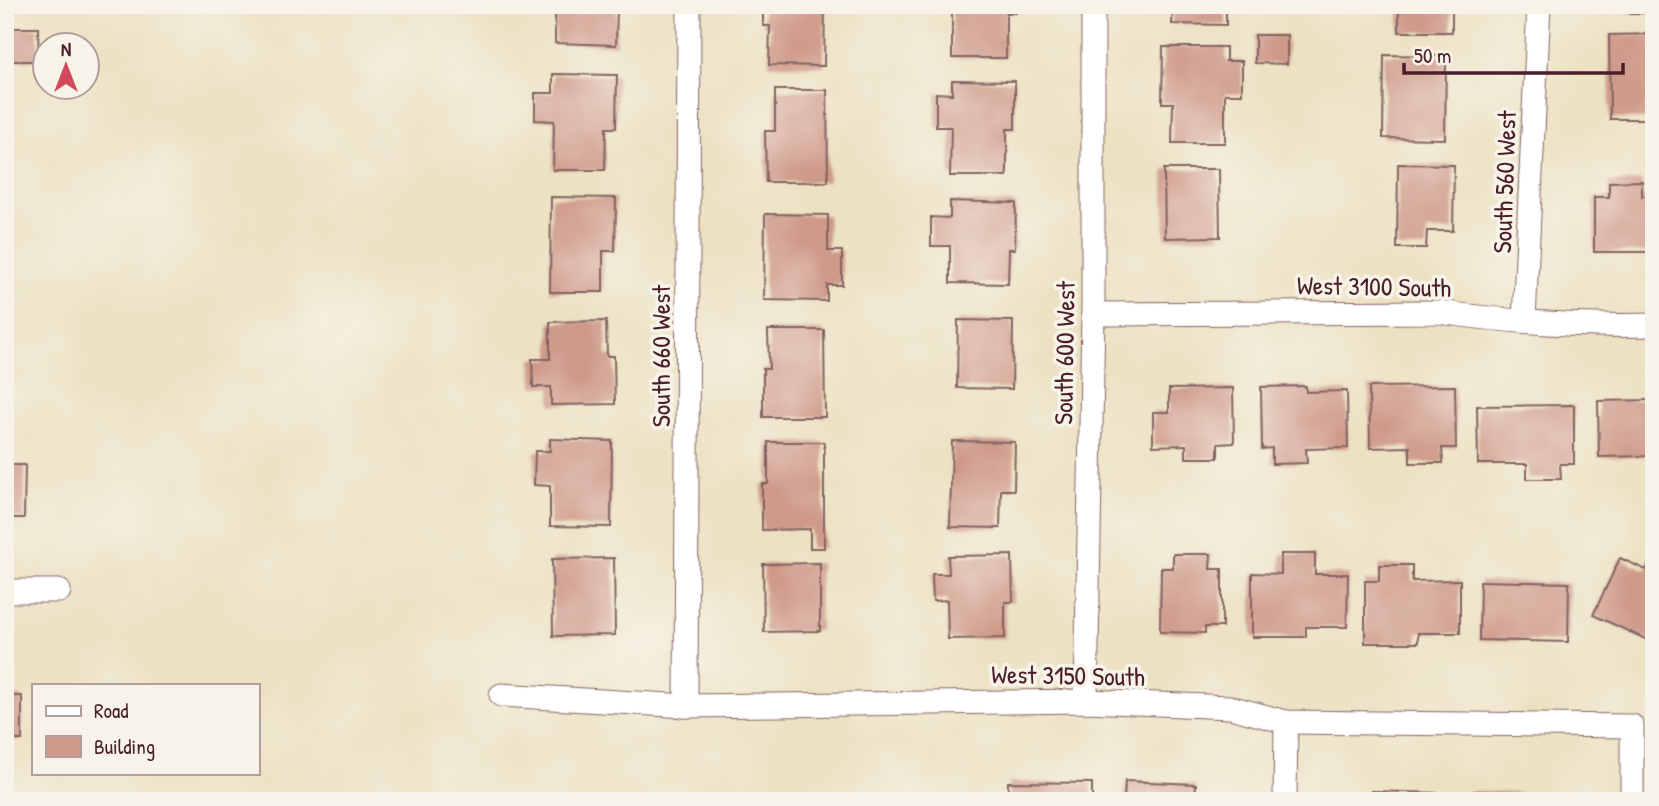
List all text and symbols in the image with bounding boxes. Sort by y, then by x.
north arrow [32,32,102,102]
scale bar [1404,32,1622,76]
text: N [61,36,71,62]
text: 50 m [1414,41,1451,70]
street label: South 560 West [1484,109,1524,254]
street label: West 3100 South [1297,267,1452,305]
street label: South 600 West [1045,280,1083,425]
street label: South 660 West [643,284,678,427]
street label: West 3150 South [991,656,1145,694]
legend [32,684,259,774]
text: Road [94,696,128,725]
text: Building [94,732,155,761]

